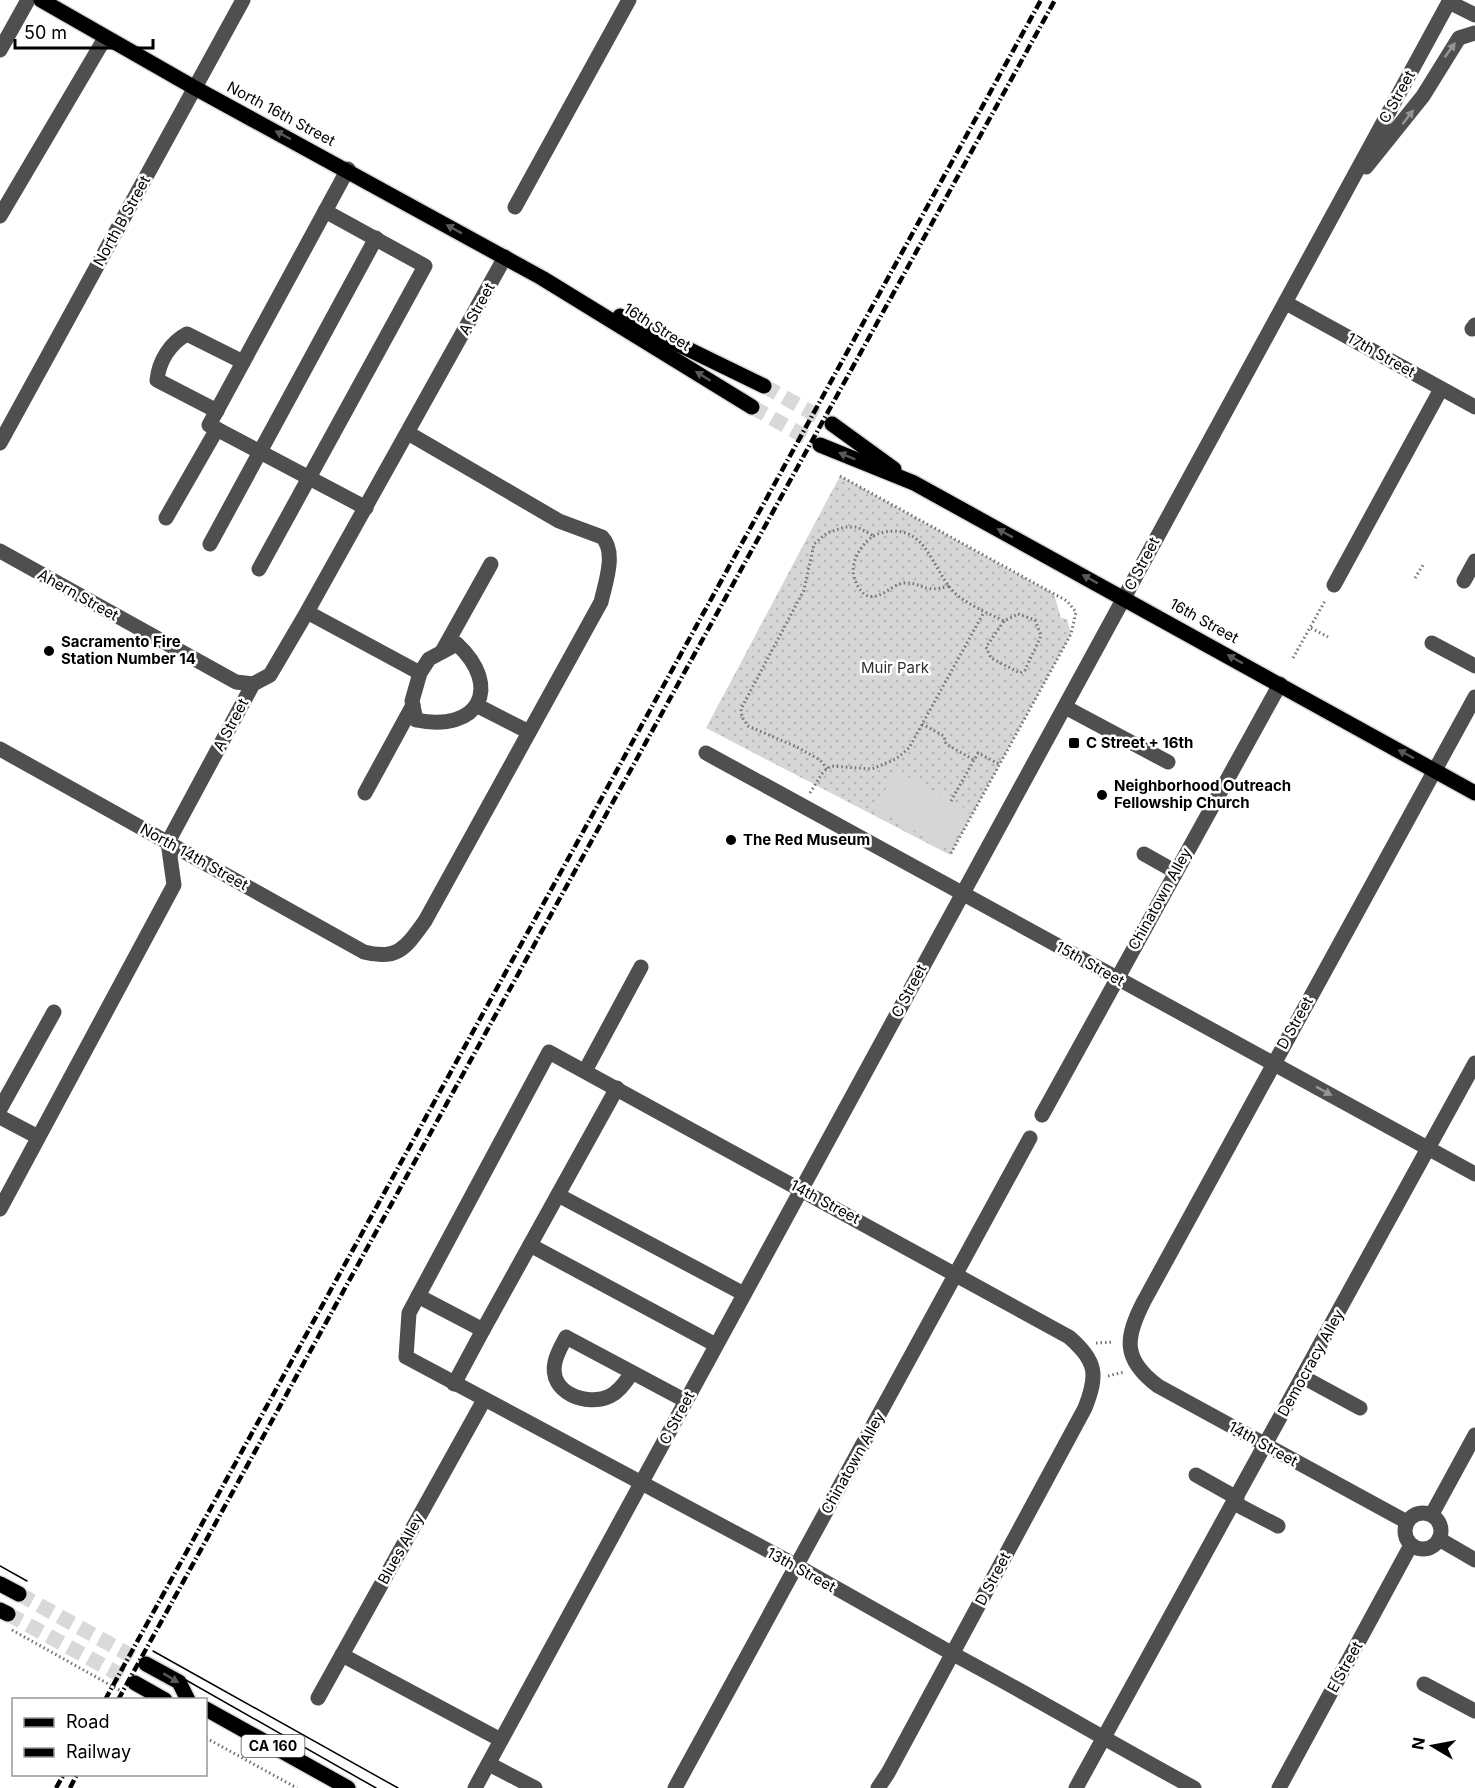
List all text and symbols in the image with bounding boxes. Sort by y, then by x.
scale bar [15,12,153,50]
text: 50 m [24,22,67,43]
one-way arrow [1444,43,1456,59]
street label: C Street [1374,67,1419,127]
street label: North 16th Street [224,77,339,150]
one-way arrow [1401,109,1413,124]
one-way arrow [275,130,292,140]
street label: North B Street [89,172,154,269]
one-way arrow [445,224,462,234]
street label: A Street [454,279,499,338]
street label: 16th Street [620,298,694,355]
street label: 17th Street [1344,328,1419,381]
one-way arrow [694,371,711,382]
one-way arrow [838,451,856,461]
one-way arrow [997,527,1013,538]
street label: C Street [1120,534,1163,594]
street label: Ahern Street [35,565,122,625]
one-way arrow [1081,574,1098,584]
street label: 16th Street [1167,594,1242,647]
place label: Sacramento Fire Station Number 14 [61,632,196,668]
marker: Sacramento Fire Station Number 14 [42,644,56,658]
one-way arrow [1226,654,1243,664]
park label: Muir Park [861,658,930,677]
street label: A Street [209,695,252,754]
place label: C Street + 16th [1086,733,1193,752]
marker: C Street + 16th [1067,736,1081,750]
one-way arrow [1397,749,1414,759]
place label: Neighborhood Outreach Fellowship Church [1114,776,1291,812]
marker: Neighborhood Outreach Fellowship Church [1095,788,1109,802]
street label: North 14th Street [137,819,252,894]
place label: The Red Museum [743,830,870,849]
marker: The Red Museum [724,833,738,847]
street label: Chinatown Alley [1124,844,1196,953]
street label: 15th Street [1053,937,1128,990]
street label: C Street [887,961,930,1021]
street label: D Street [1272,993,1317,1052]
one-way arrow [1316,1086,1333,1096]
street label: 14th Street [787,1175,863,1228]
street label: Democracy Alley [1273,1305,1348,1420]
street label: C Street [655,1388,698,1448]
street label: Chinatown Alley [817,1408,889,1517]
street label: 14th Street [1225,1417,1301,1470]
street label: Blues Alley [373,1510,428,1587]
street label: 13th Street [764,1543,839,1596]
street label: D Street [971,1549,1014,1609]
street label: E Street [1323,1638,1366,1696]
one-way arrow [163,1673,180,1683]
legend [12,1698,207,1776]
text: Road [66,1711,109,1732]
north arrow [1403,1716,1463,1776]
road number: CA 160 [242,1735,304,1757]
text: N [1407,1736,1429,1751]
text: Railway [66,1741,131,1762]

